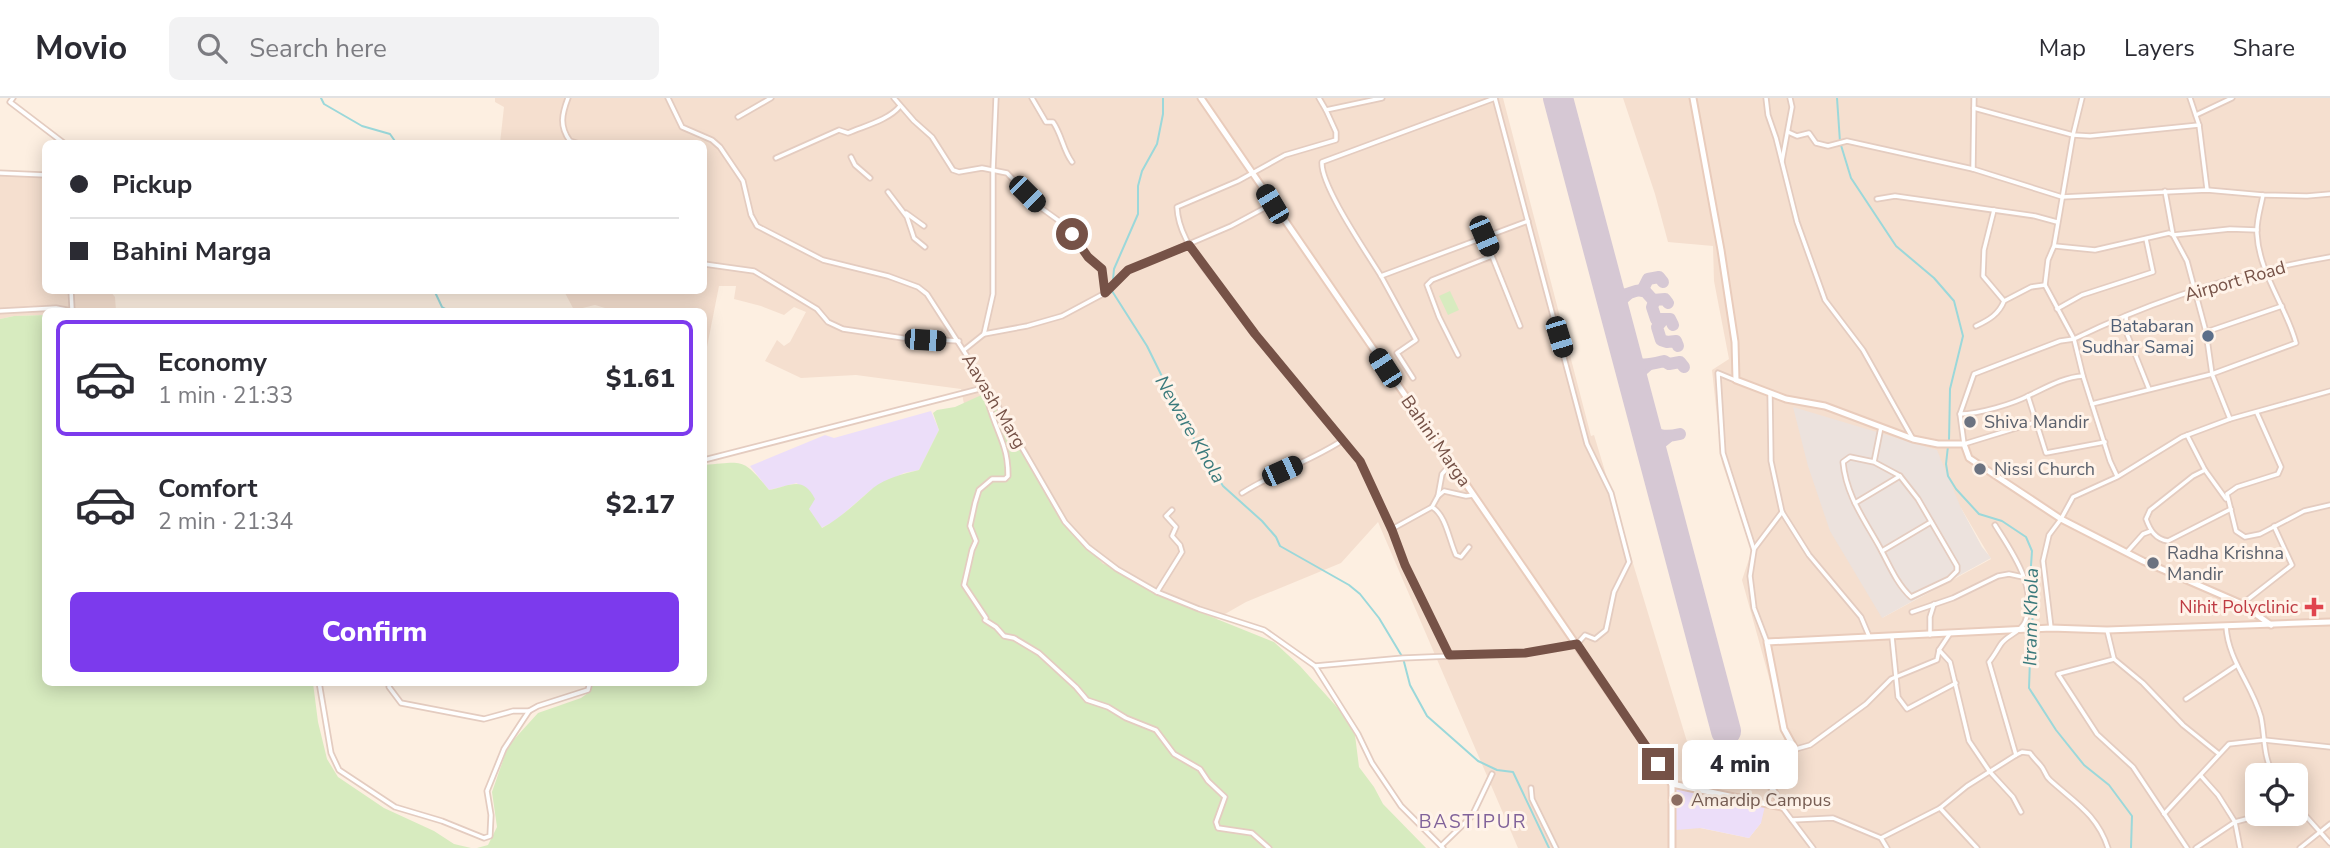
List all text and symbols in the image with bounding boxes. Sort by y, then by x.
search box [169,17,659,80]
text: Movio [35,26,127,71]
icon: search [193,29,231,67]
text: Search here [249,31,387,66]
text: Map [2039,32,2086,64]
text: Layers [2124,32,2195,64]
text: Share [2233,32,2295,64]
text: Pickup [112,167,192,202]
car [1005,172,1050,216]
car [1253,181,1292,227]
car [1467,213,1502,259]
route start [1056,218,1088,250]
text: Bahini Marga [112,234,272,269]
street label: Airport Road [2182,255,2288,307]
car [1543,314,1576,360]
place label: Batabaran Sudhar Samaj [2082,314,2194,359]
car [904,328,947,352]
marker: Batabaran Sudhar Samaj [2200,328,2216,344]
text: Economy [158,345,267,380]
car [1365,345,1406,391]
icon: car [74,347,137,410]
street label: Aavash Marg [956,349,1032,453]
text: $1.61 [606,361,675,396]
water label: Neware Khola [1149,371,1232,488]
text: 1 min · 21:33 [158,380,293,411]
street label: Bahini Marga [1396,391,1476,491]
place label: Shiva Mandir [1984,410,2090,434]
marker: Shiva Mandir [1962,414,1978,430]
car [1259,453,1306,489]
place label: Nissi Church [1994,457,2095,481]
marker: Nissi Church [1972,461,1988,477]
text: Comfort [158,471,258,506]
icon: car [74,473,137,536]
text: $2.17 [606,487,675,522]
text: 2 min · 21:34 [158,506,293,537]
place label: Radha Krishna Mandir [2167,541,2284,586]
marker: Radha Krishna Mandir [2145,555,2161,571]
water label: Itram Khola [2017,568,2045,666]
button: Confirm [70,592,679,672]
place label: Nihit Polyclinic [2179,595,2298,619]
marker: Nihit Polyclinic [2304,597,2324,617]
callout: 4 min [1682,740,1798,788]
route end [1642,748,1674,780]
text: 4 min [1710,749,1770,780]
map controls [2245,763,2308,826]
button: locate [2245,763,2308,826]
place label: Amardip Campus [1691,788,1831,812]
marker: Amardip Campus [1669,792,1685,808]
district label: BASTIPUR [1419,809,1527,835]

